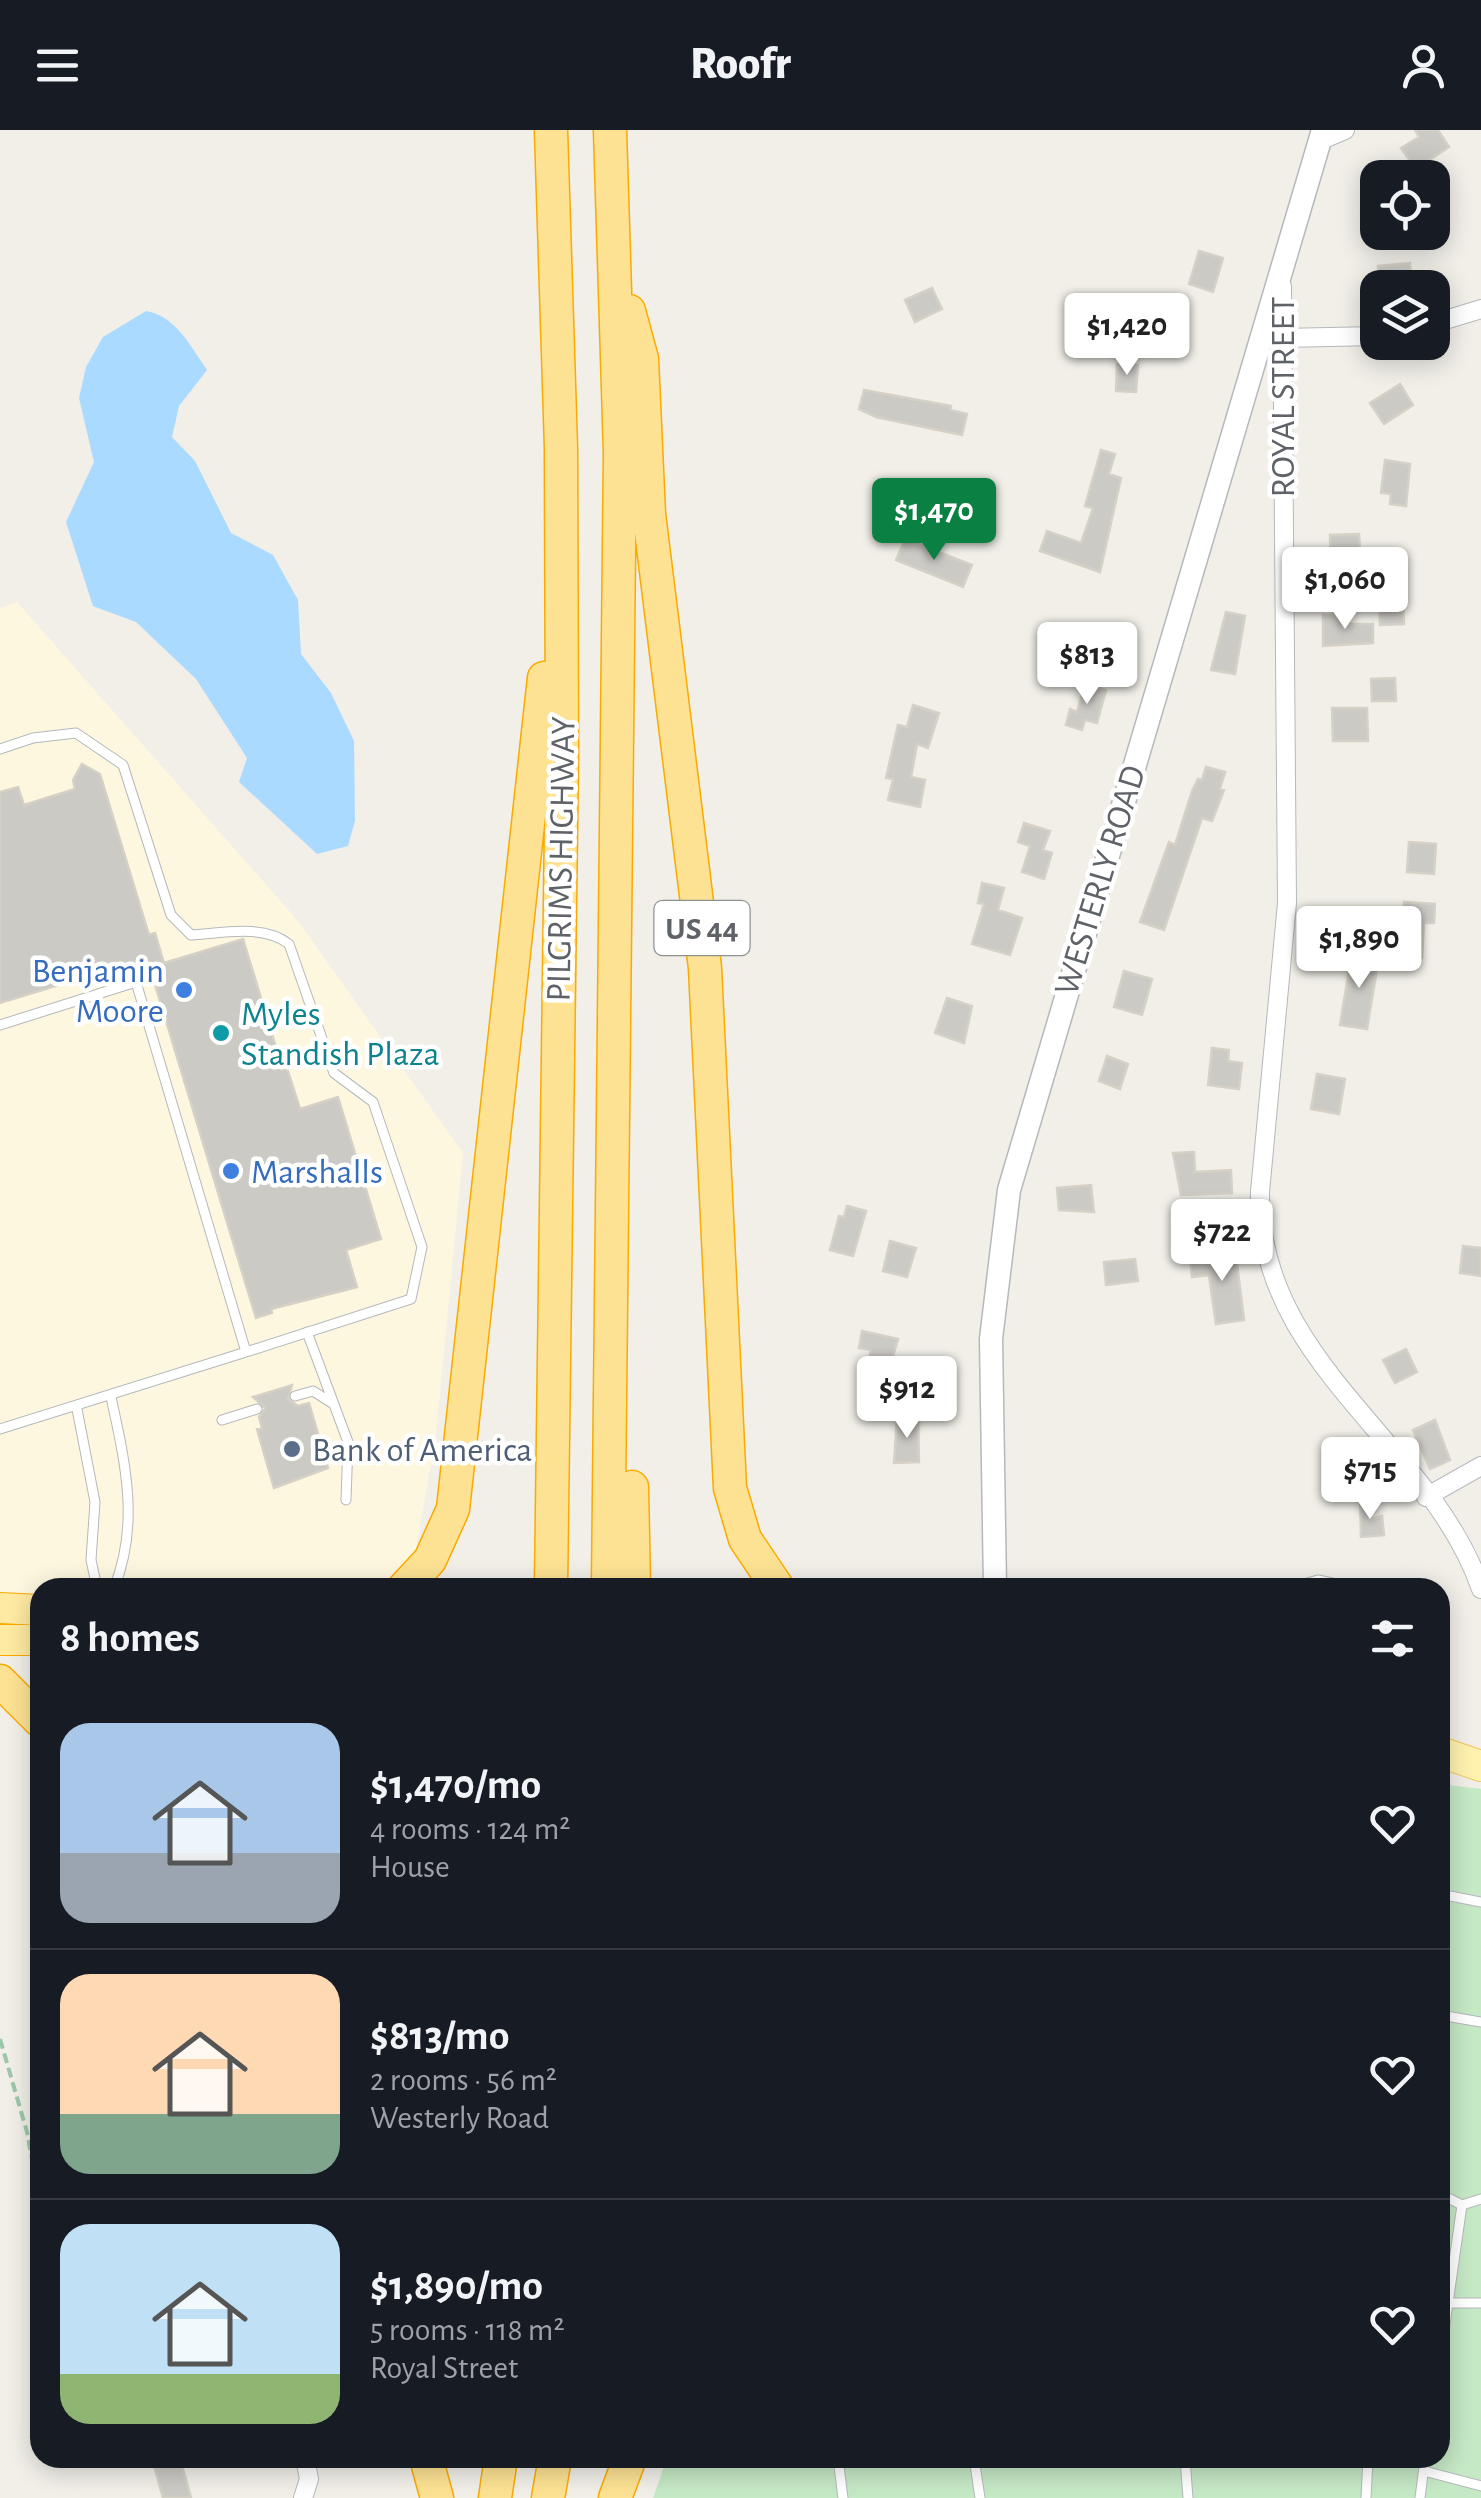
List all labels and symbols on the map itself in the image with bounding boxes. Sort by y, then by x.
pin: $1,420 [1046,293,1208,378]
street label: ROYAL STREET [1266,297,1301,497]
pin: $1,470 [853,478,1015,563]
pin: $1,060 [1264,547,1426,632]
pin: $813 [1028,622,1146,707]
street label: PILGRIMS HIGHWAY [542,716,581,1002]
street label: WESTERLY ROAD [1049,761,1152,999]
road number: US 44 [654,901,750,955]
pin: $1,890 [1278,906,1440,991]
place label: Benjamin Moore [32,954,164,1029]
marker: Benjamin Moore [173,979,195,1001]
place label: Myles Standish Plaza [241,997,440,1072]
marker: Myles Standish Plaza [210,1022,232,1044]
place label: Marshalls [251,1155,383,1190]
marker: Marshalls [220,1160,242,1182]
pin: $722 [1163,1199,1281,1284]
pin: $912 [848,1356,966,1441]
place label: Bank of America [312,1433,532,1468]
pin: $715 [1311,1437,1429,1522]
marker: Bank of America [281,1438,303,1460]

